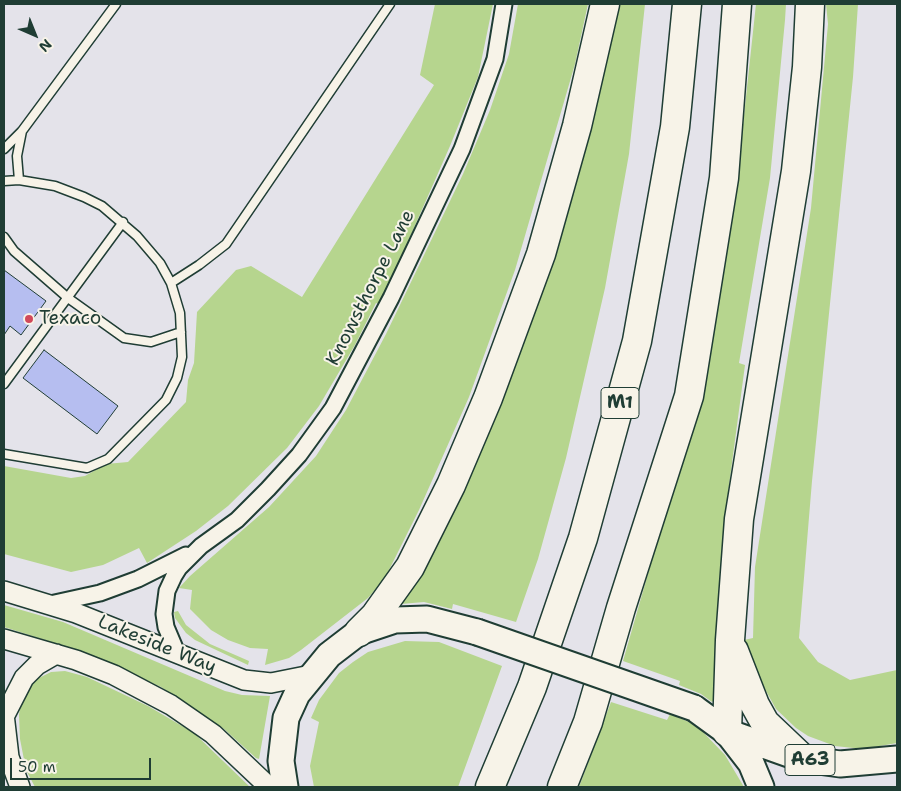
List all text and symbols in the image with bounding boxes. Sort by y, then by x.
north arrow [10,10,60,60]
text: N [35,35,56,56]
street label: Knowsthorpe Lane [322,206,420,370]
place label: Texaco [39,308,101,330]
marker: Texaco [23,313,35,325]
road number: M1 [601,388,639,418]
street label: Lakeside Way [94,611,220,679]
road number: A63 [785,744,835,776]
scale bar [12,748,154,780]
text: 50 m [18,757,56,777]

